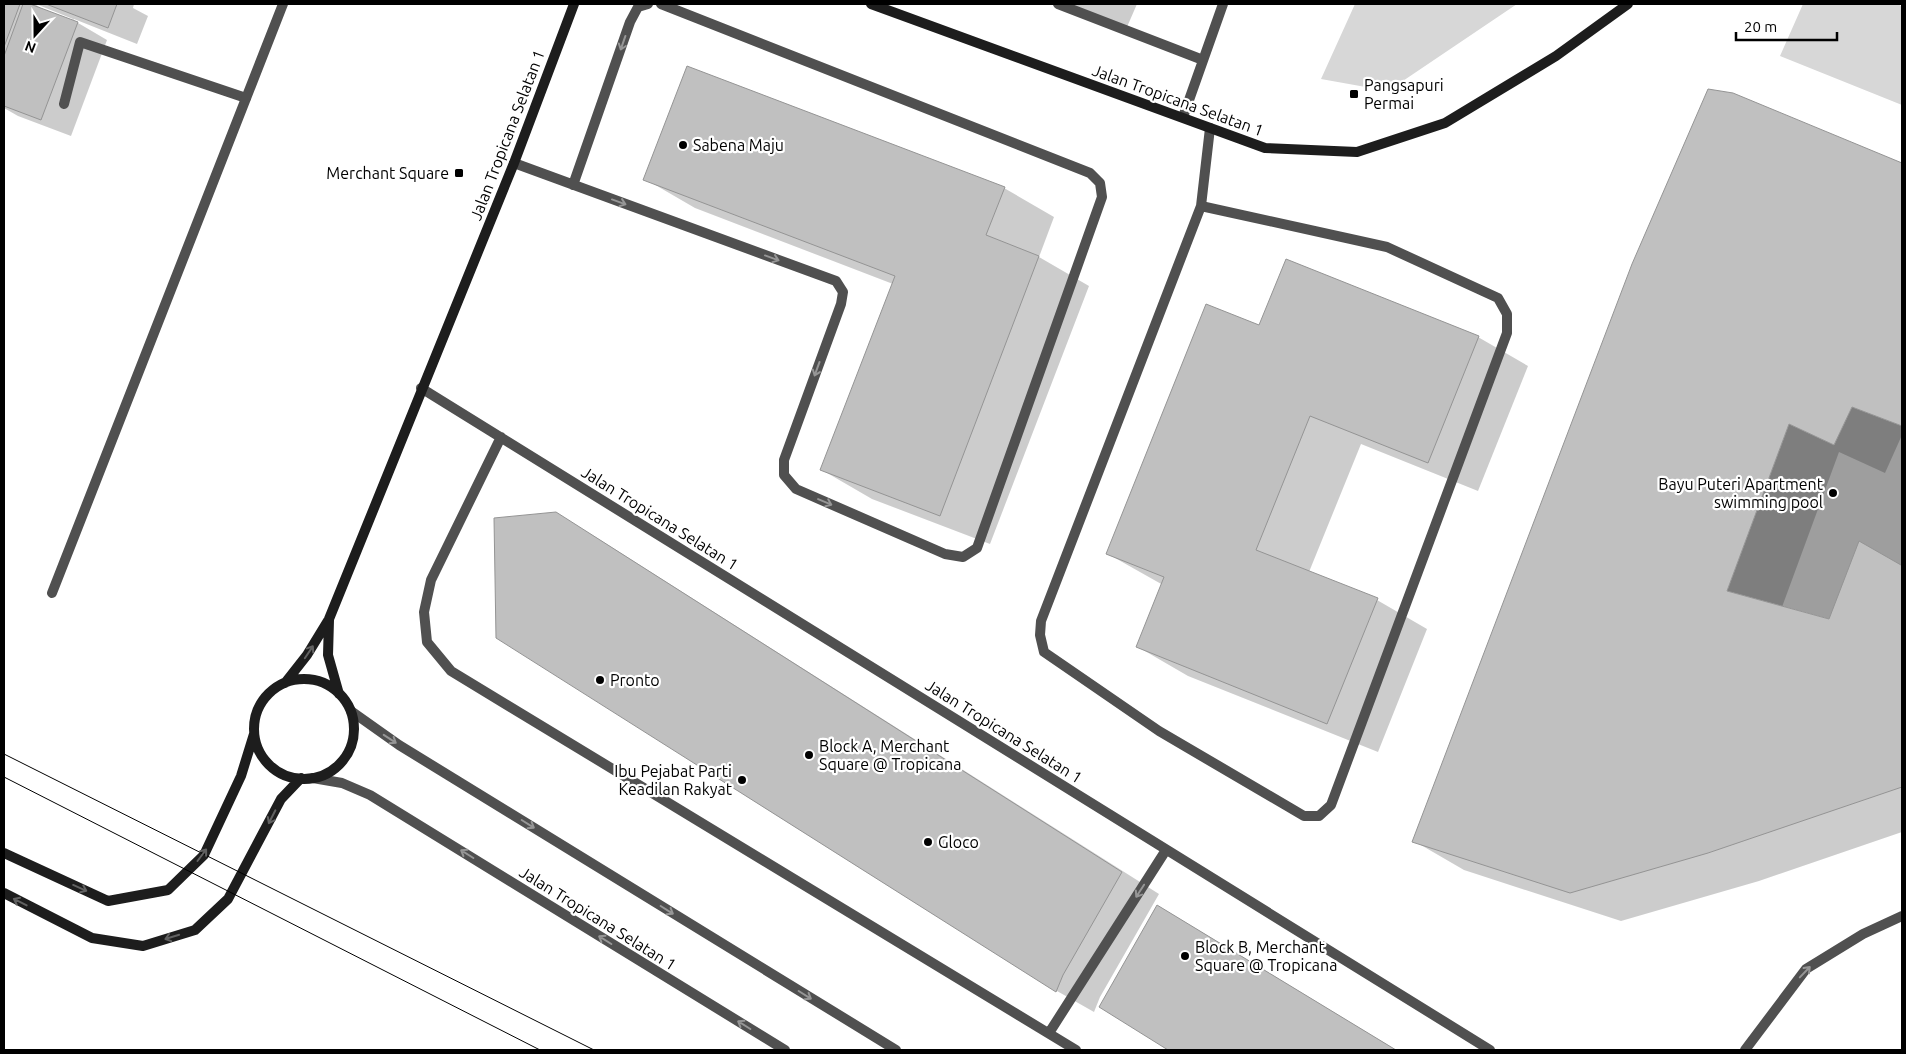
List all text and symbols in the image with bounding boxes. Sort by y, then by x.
north arrow [10,10,60,60]
scale bar [1736,10,1837,42]
text: 20 m [1744,18,1777,35]
one-way arrow [618,35,627,50]
text: N [23,38,38,56]
street label: Jalan Tropicana Selatan 1 [466,47,548,223]
street label: Jalan Tropicana Selatan 1 [1090,61,1266,139]
place label: Pangsapuri Permai [1364,76,1444,112]
marker: Pangsapuri Permai [1348,88,1360,100]
place label: Sabena Maju [693,136,784,154]
marker: Sabena Maju [677,139,689,151]
place label: Merchant Square [326,164,449,182]
marker: Merchant Square [453,167,465,179]
one-way arrow [611,198,626,207]
one-way arrow [764,254,779,263]
one-way arrow [812,360,821,376]
street label: Jalan Tropicana Selatan 1 [578,462,742,574]
place label: Bayu Puteri Apartment swimming pool [1658,475,1824,511]
marker: Bayu Puteri Apartment swimming pool [1827,487,1839,499]
one-way arrow [817,497,832,507]
one-way arrow [303,645,314,659]
place label: Pronto [610,671,660,689]
marker: Pronto [594,674,606,686]
street label: Jalan Tropicana Selatan 1 [922,675,1086,787]
one-way arrow [383,734,397,744]
place label: Block A, Merchant Square @ Tropicana [819,737,961,773]
marker: Block A, Merchant Square @ Tropicana [803,749,815,761]
place label: Ibu Pejabat Parti Keadilan Rakyat [614,762,733,798]
marker: Ibu Pejabat Parti Keadilan Rakyat [736,774,748,786]
one-way arrow [266,809,276,824]
one-way arrow [521,820,535,830]
place label: Gloco [938,833,979,851]
marker: Gloco [922,836,934,848]
one-way arrow [196,849,207,862]
one-way arrow [460,849,474,859]
street label: Jalan Tropicana Selatan 1 [516,862,680,974]
one-way arrow [72,884,87,893]
one-way arrow [1135,884,1145,898]
one-way arrow [13,897,28,906]
one-way arrow [659,905,673,915]
one-way arrow [164,933,180,943]
one-way arrow [599,934,613,944]
place label: Block B, Merchant Square @ Tropicana [1195,938,1337,974]
marker: Block B, Merchant Square @ Tropicana [1179,950,1191,962]
one-way arrow [1799,966,1811,978]
one-way arrow [798,990,812,1000]
one-way arrow [737,1019,751,1029]

